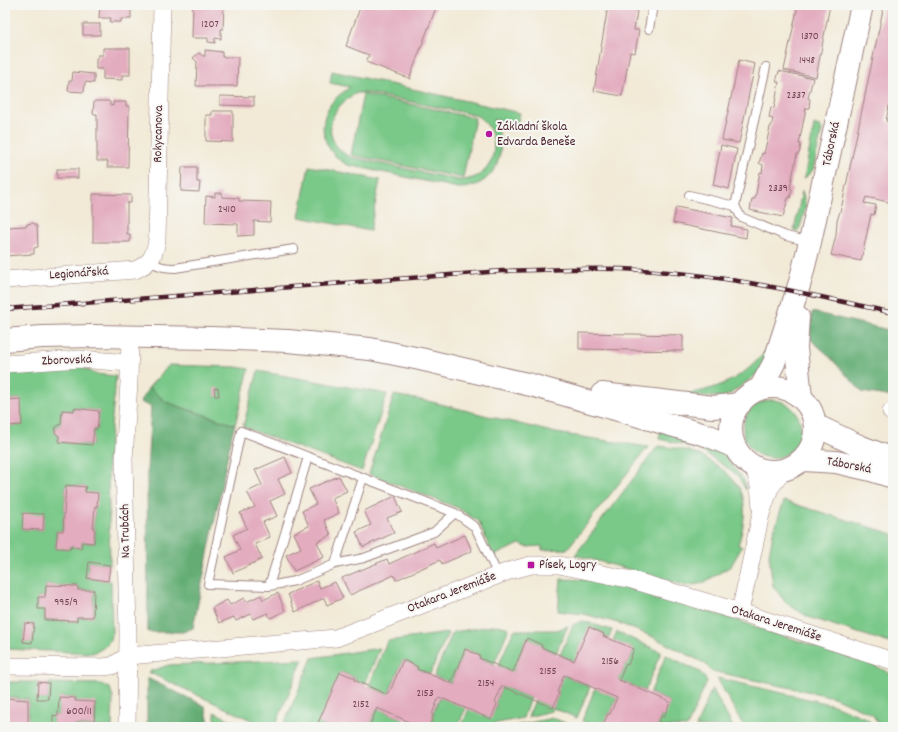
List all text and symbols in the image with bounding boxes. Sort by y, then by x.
house number: 1207 [201,17,219,33]
house number: 1370 [801,29,819,45]
house number: 1448 [799,53,815,69]
house number: 2337 [787,88,805,104]
street label: Rokycanova [149,104,169,163]
place label: Základní škola Edvarda Beneše [497,118,576,152]
street label: Táborská [818,119,846,168]
marker: Základní škola Edvarda Beneše [484,129,494,139]
house number: 2339 [768,181,788,197]
house number: 2410 [218,202,236,218]
street label: Legionářská [49,262,110,286]
street label: Zborovská [41,351,93,371]
street label: Táborská [825,452,874,480]
street label: Na Trubách [116,504,136,558]
place label: Písek, Logry [539,556,597,575]
marker: Písek, Logry [526,560,536,570]
street label: Otakara Jeremiáše [405,567,499,619]
house number: 995/9 [54,595,78,611]
street label: Otakara Jeremiáše [728,600,824,648]
house number: 2156 [601,654,619,670]
house number: 2155 [539,664,557,680]
house number: 2154 [478,676,494,692]
house number: 2153 [416,686,434,702]
house number: 2152 [352,697,370,713]
house number: 600/11 [66,704,92,720]

